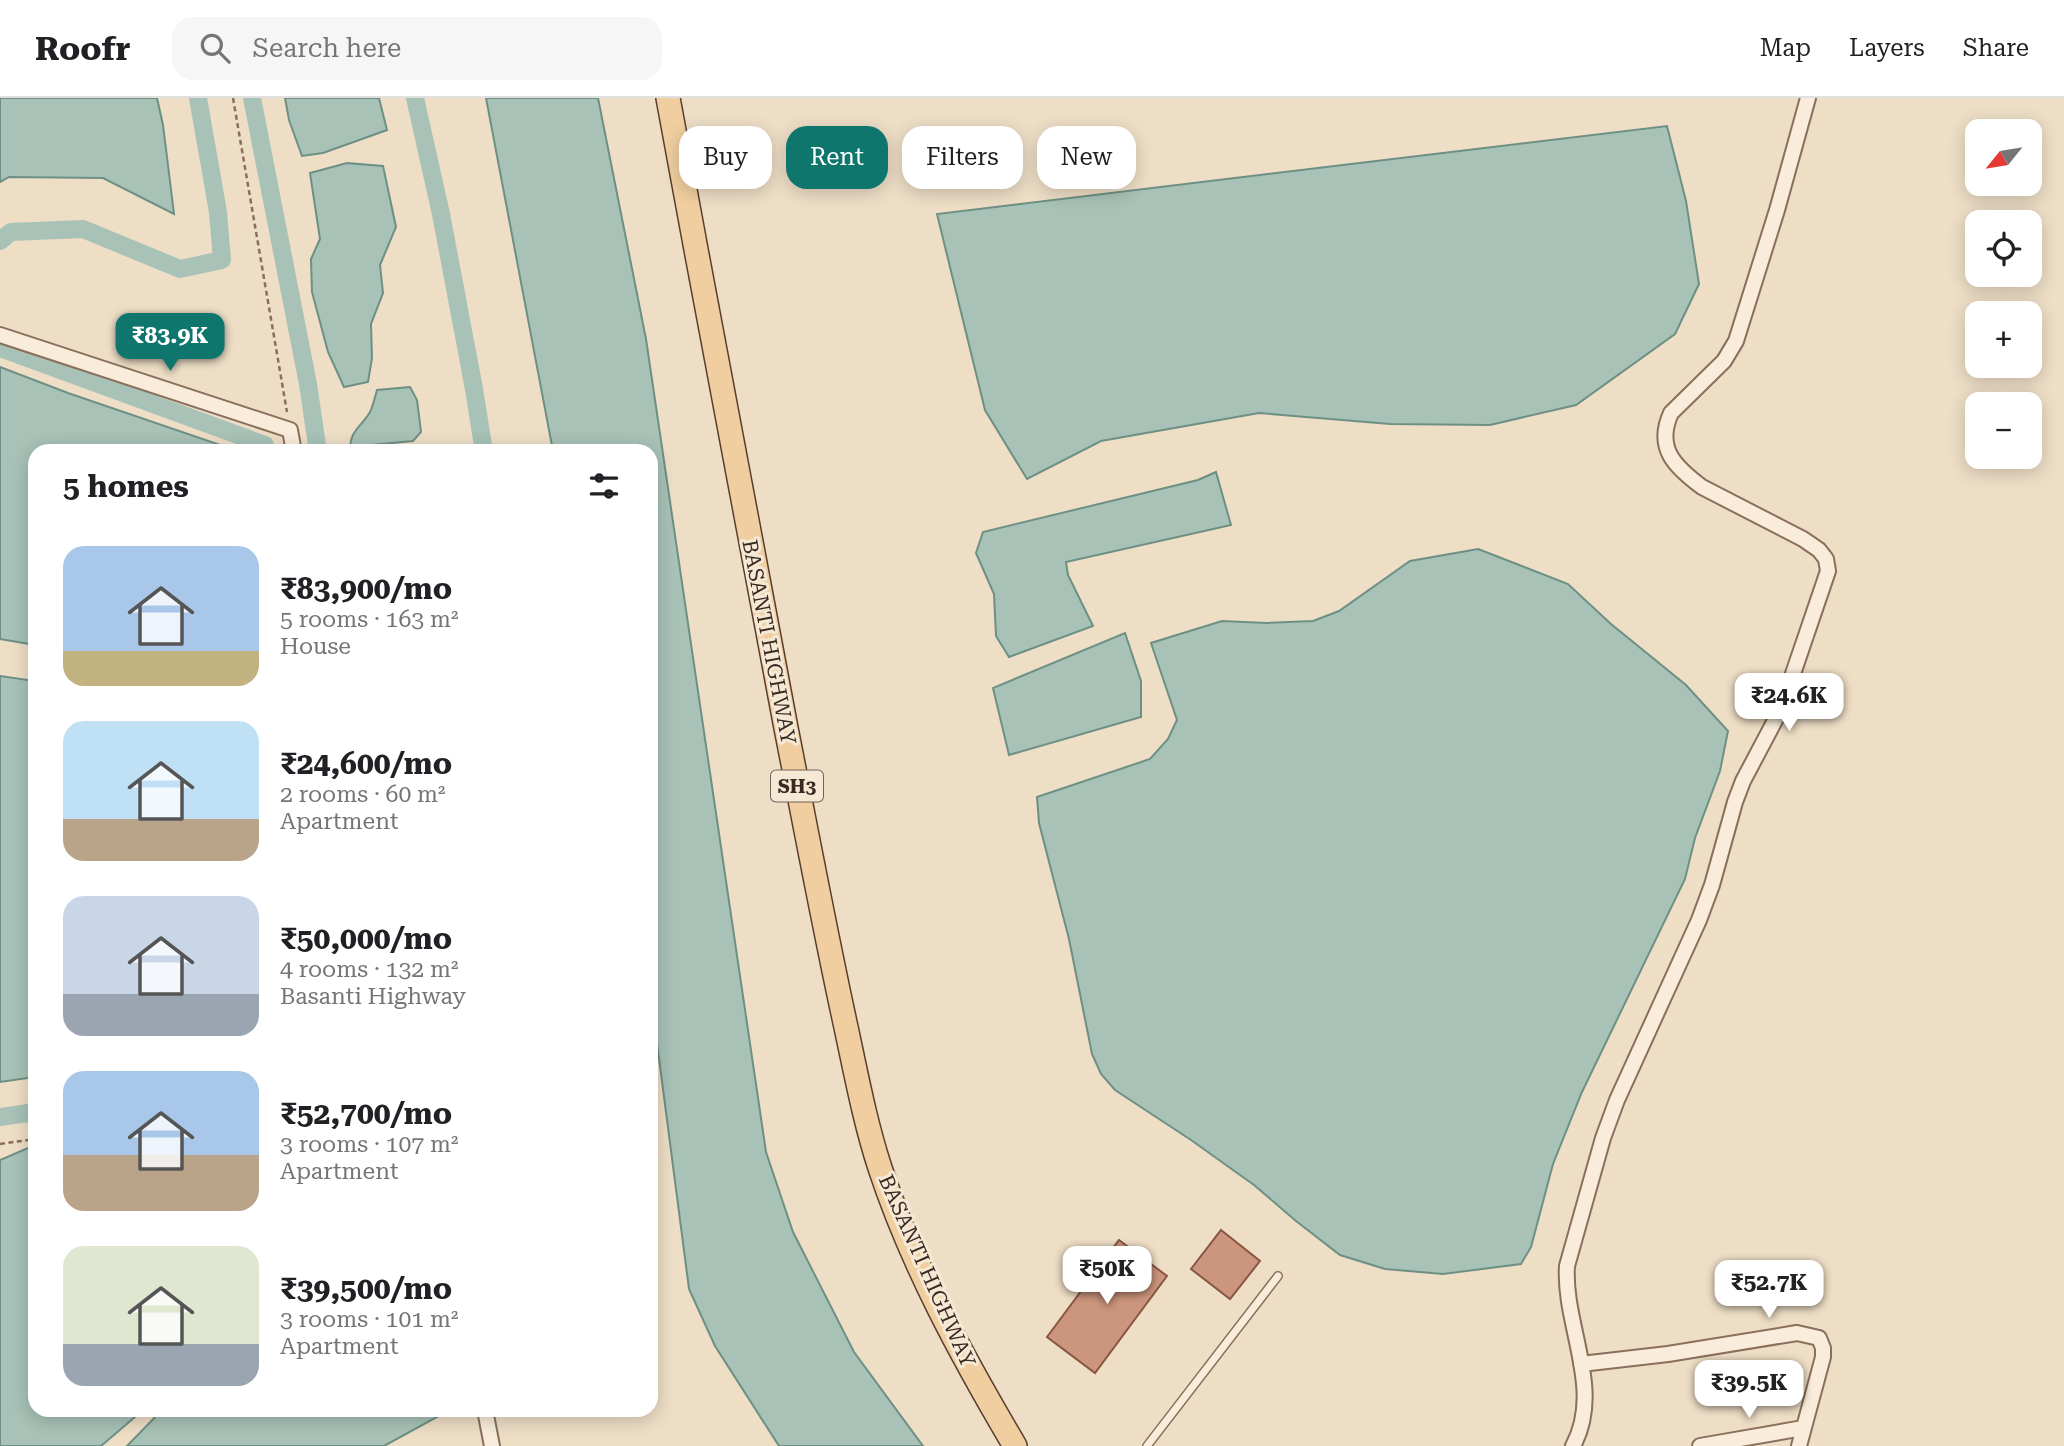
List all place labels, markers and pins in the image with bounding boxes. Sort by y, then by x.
pin: ₹83.9K [113,314,227,373]
pin: ₹24.6K [1732,674,1846,733]
pin: ₹50K [1066,1246,1148,1306]
pin: ₹52.7K [1712,1260,1826,1320]
pin: ₹39.5K [1692,1360,1806,1420]

